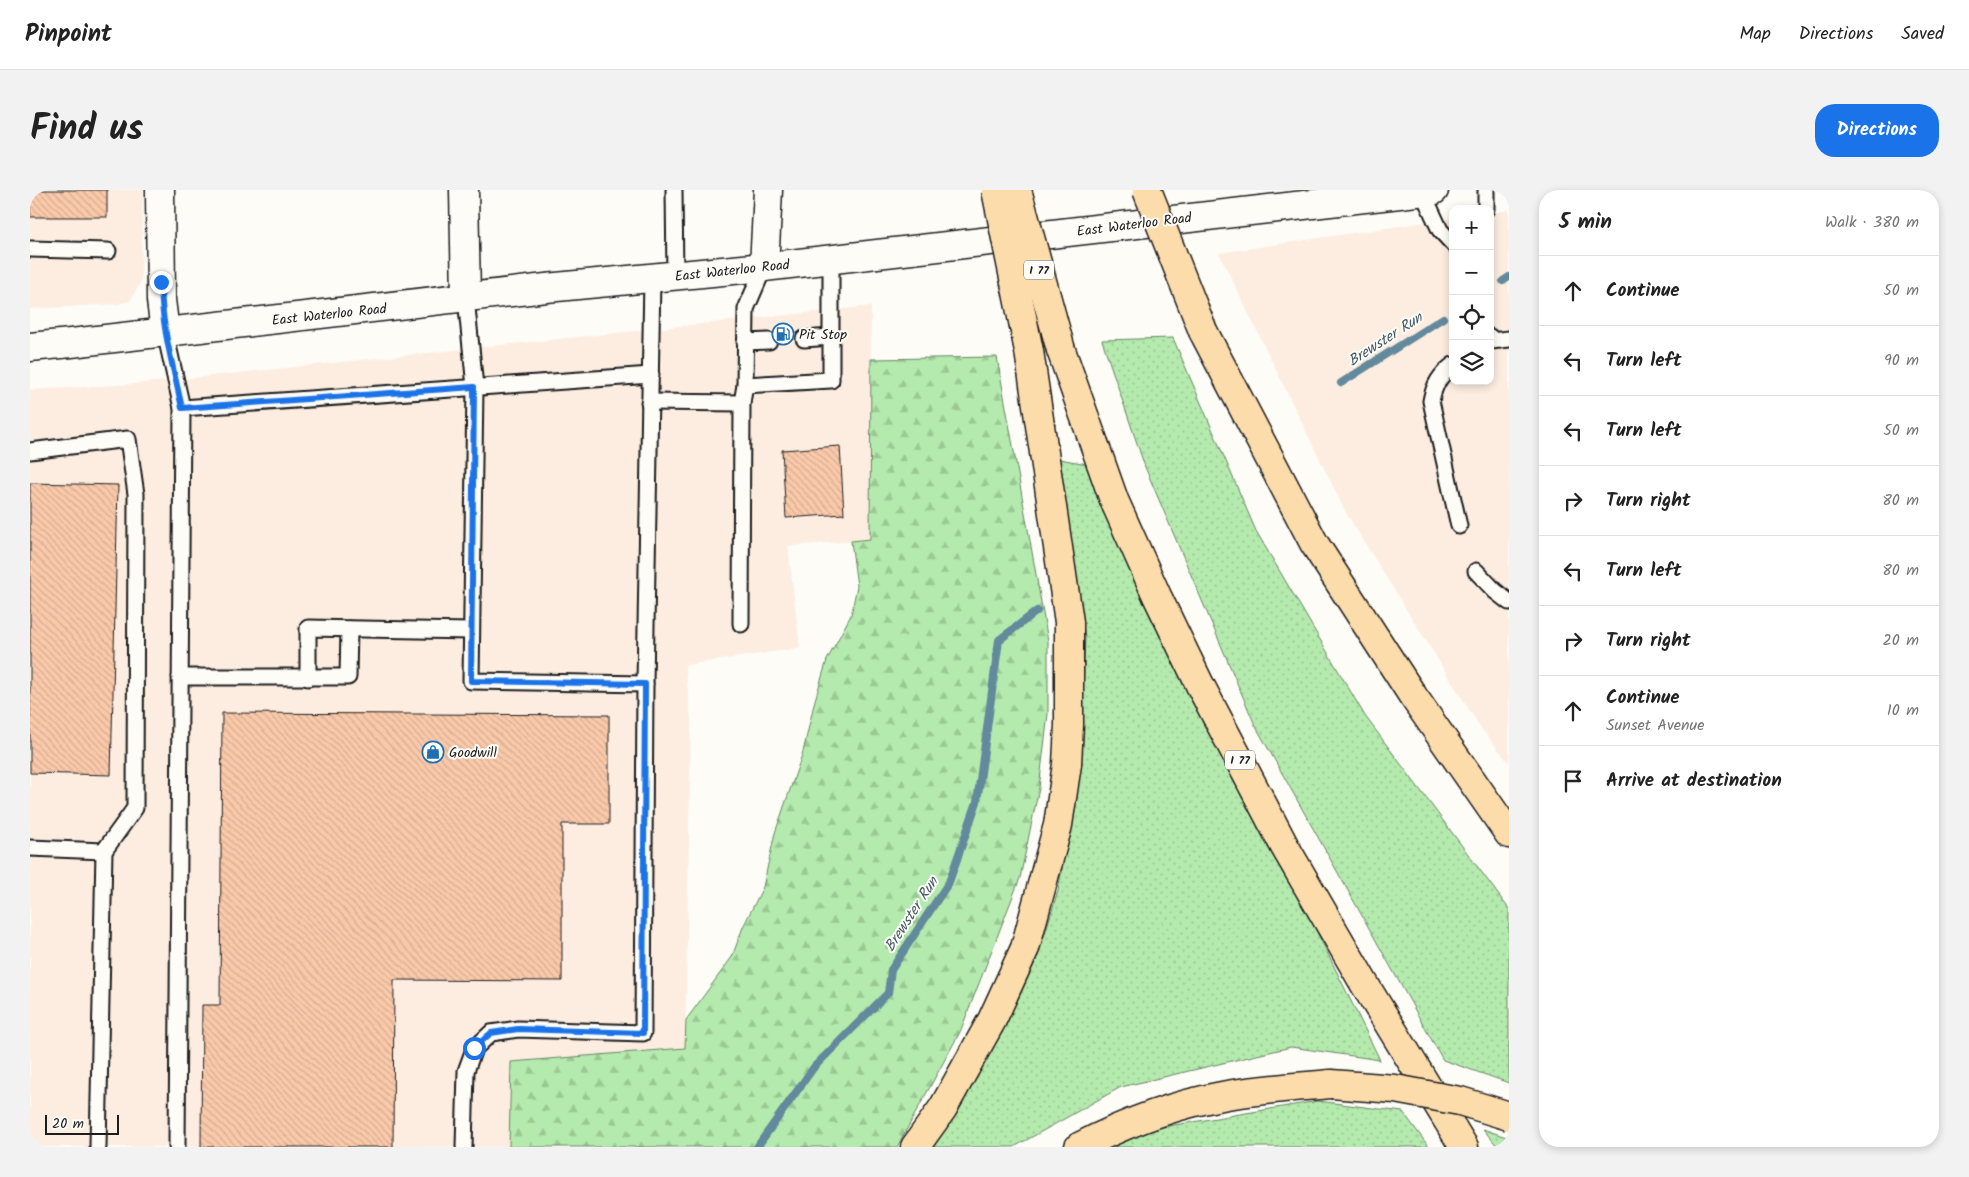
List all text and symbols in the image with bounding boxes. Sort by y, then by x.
text: Pinpoint [25,15,112,54]
text: Map [1739,20,1771,49]
text: Directions [1799,20,1873,49]
text: Saved [1901,20,1944,49]
text: Find us [30,102,143,158]
button: Directions [1815,104,1939,157]
map controls [1449,205,1494,385]
button: + [1449,205,1494,250]
text: 5 min [1559,206,1612,239]
street label: East Waterloo Road [1076,207,1194,243]
text: Walk · 380 m [1825,210,1919,235]
button: − [1449,250,1494,295]
street label: East Waterloo Road [674,254,792,288]
road number: I 77 [1024,260,1054,280]
route end [150,271,173,294]
text: Continue [1606,276,1679,306]
icon: ahead [1559,277,1587,305]
text: 50 m [1883,278,1919,303]
button: locate [1449,295,1494,340]
street label: East Waterloo Road [271,298,389,332]
water label: Brewster Run [1343,306,1429,373]
fuel station icon: Pit Stop [771,322,795,346]
place label: Pit Stop [799,324,847,346]
button: layers [1449,340,1494,385]
text: Turn left [1606,346,1681,376]
icon: left [1559,347,1587,375]
text: 90 m [1884,348,1919,373]
text: Turn left [1606,416,1681,446]
icon: left [1559,417,1587,445]
text: 50 m [1883,418,1919,443]
text: Turn right [1606,486,1691,516]
icon: right [1559,487,1587,515]
text: 80 m [1882,488,1919,513]
text: Turn left [1606,556,1681,586]
icon: left [1559,557,1587,585]
text: 80 m [1882,558,1919,583]
text: Turn right [1606,626,1691,656]
icon: right [1559,627,1587,655]
text: 20 m [1883,628,1919,653]
text: Continue [1606,683,1679,713]
icon: ahead [1559,697,1587,725]
text: 10 m [1887,698,1919,723]
text: Sunset Avenue [1606,713,1704,738]
shop icon: Goodwill [421,740,445,764]
place label: Goodwill [449,742,497,764]
road number: I 77 [1225,750,1255,770]
text: Arrive at destination [1606,766,1782,796]
icon: arrive [1559,767,1587,795]
water label: Brewster Run [879,871,946,957]
route start [463,1037,486,1060]
scale bar [45,1112,119,1135]
text: 20 m [52,1113,84,1135]

